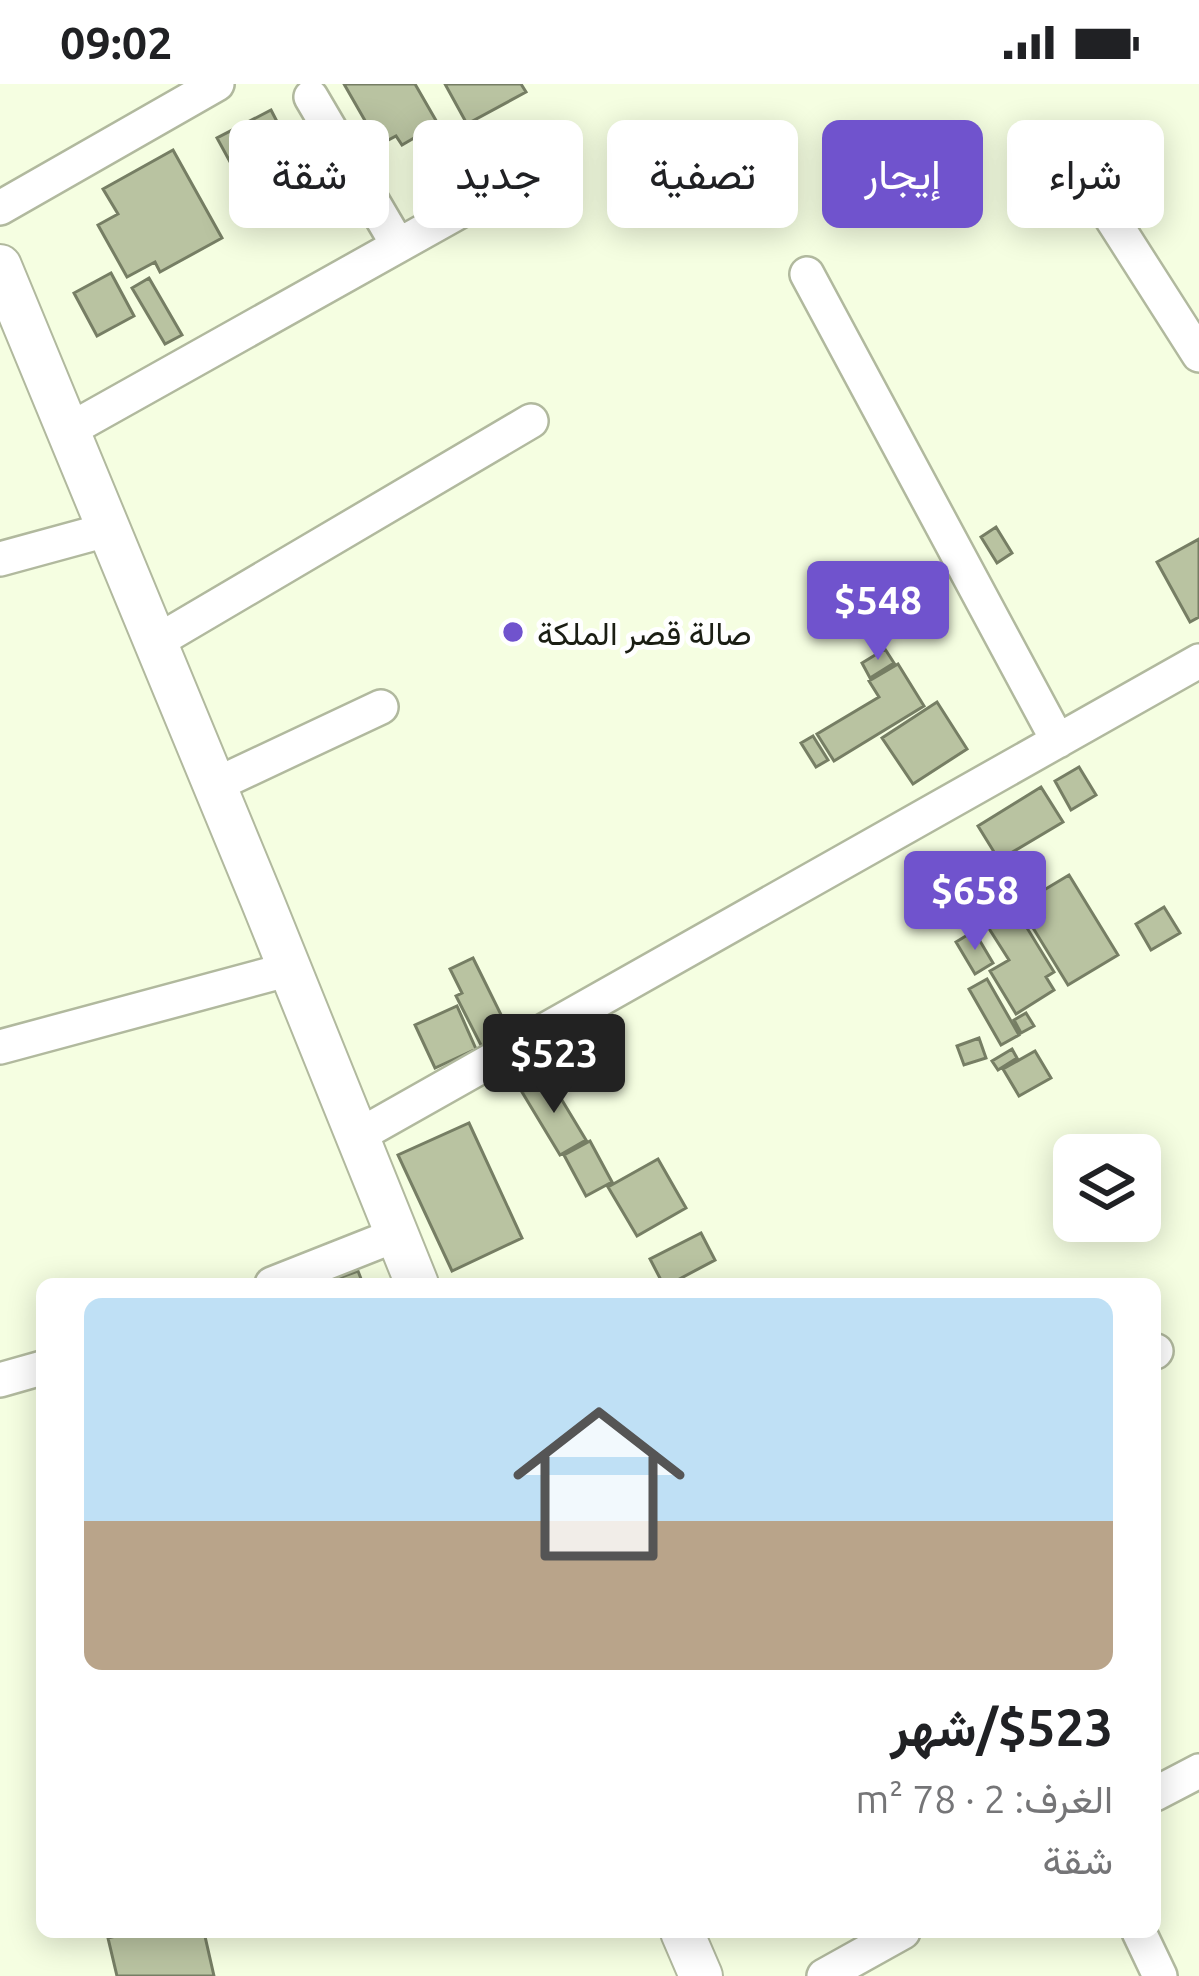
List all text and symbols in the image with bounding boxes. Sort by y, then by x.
text: 09:02 [60,17,173,68]
chip: شقة [229,120,389,228]
chip: جديد [413,120,583,228]
chip: تصفية [607,120,798,228]
chip: إيجار [822,120,983,228]
chip: شراء [1007,120,1164,228]
pin: $548 [807,561,949,663]
text: $548 [834,578,922,621]
place label: صالة قصر الملكة [537,614,752,654]
marker: صالة قصر الملكة [500,619,526,645]
pin: $658 [904,851,1046,953]
text: $658 [931,868,1019,911]
pin: $523 [483,1014,625,1116]
text: $523 [510,1031,598,1074]
map controls [1053,1134,1161,1242]
button: layers [1053,1134,1161,1242]
icon: home [491,1376,707,1592]
text: $523/شهر [890,1698,1113,1756]
text: الغرف: 2 · 78 m² [856,1777,1113,1820]
text: شقة [1043,1838,1113,1881]

